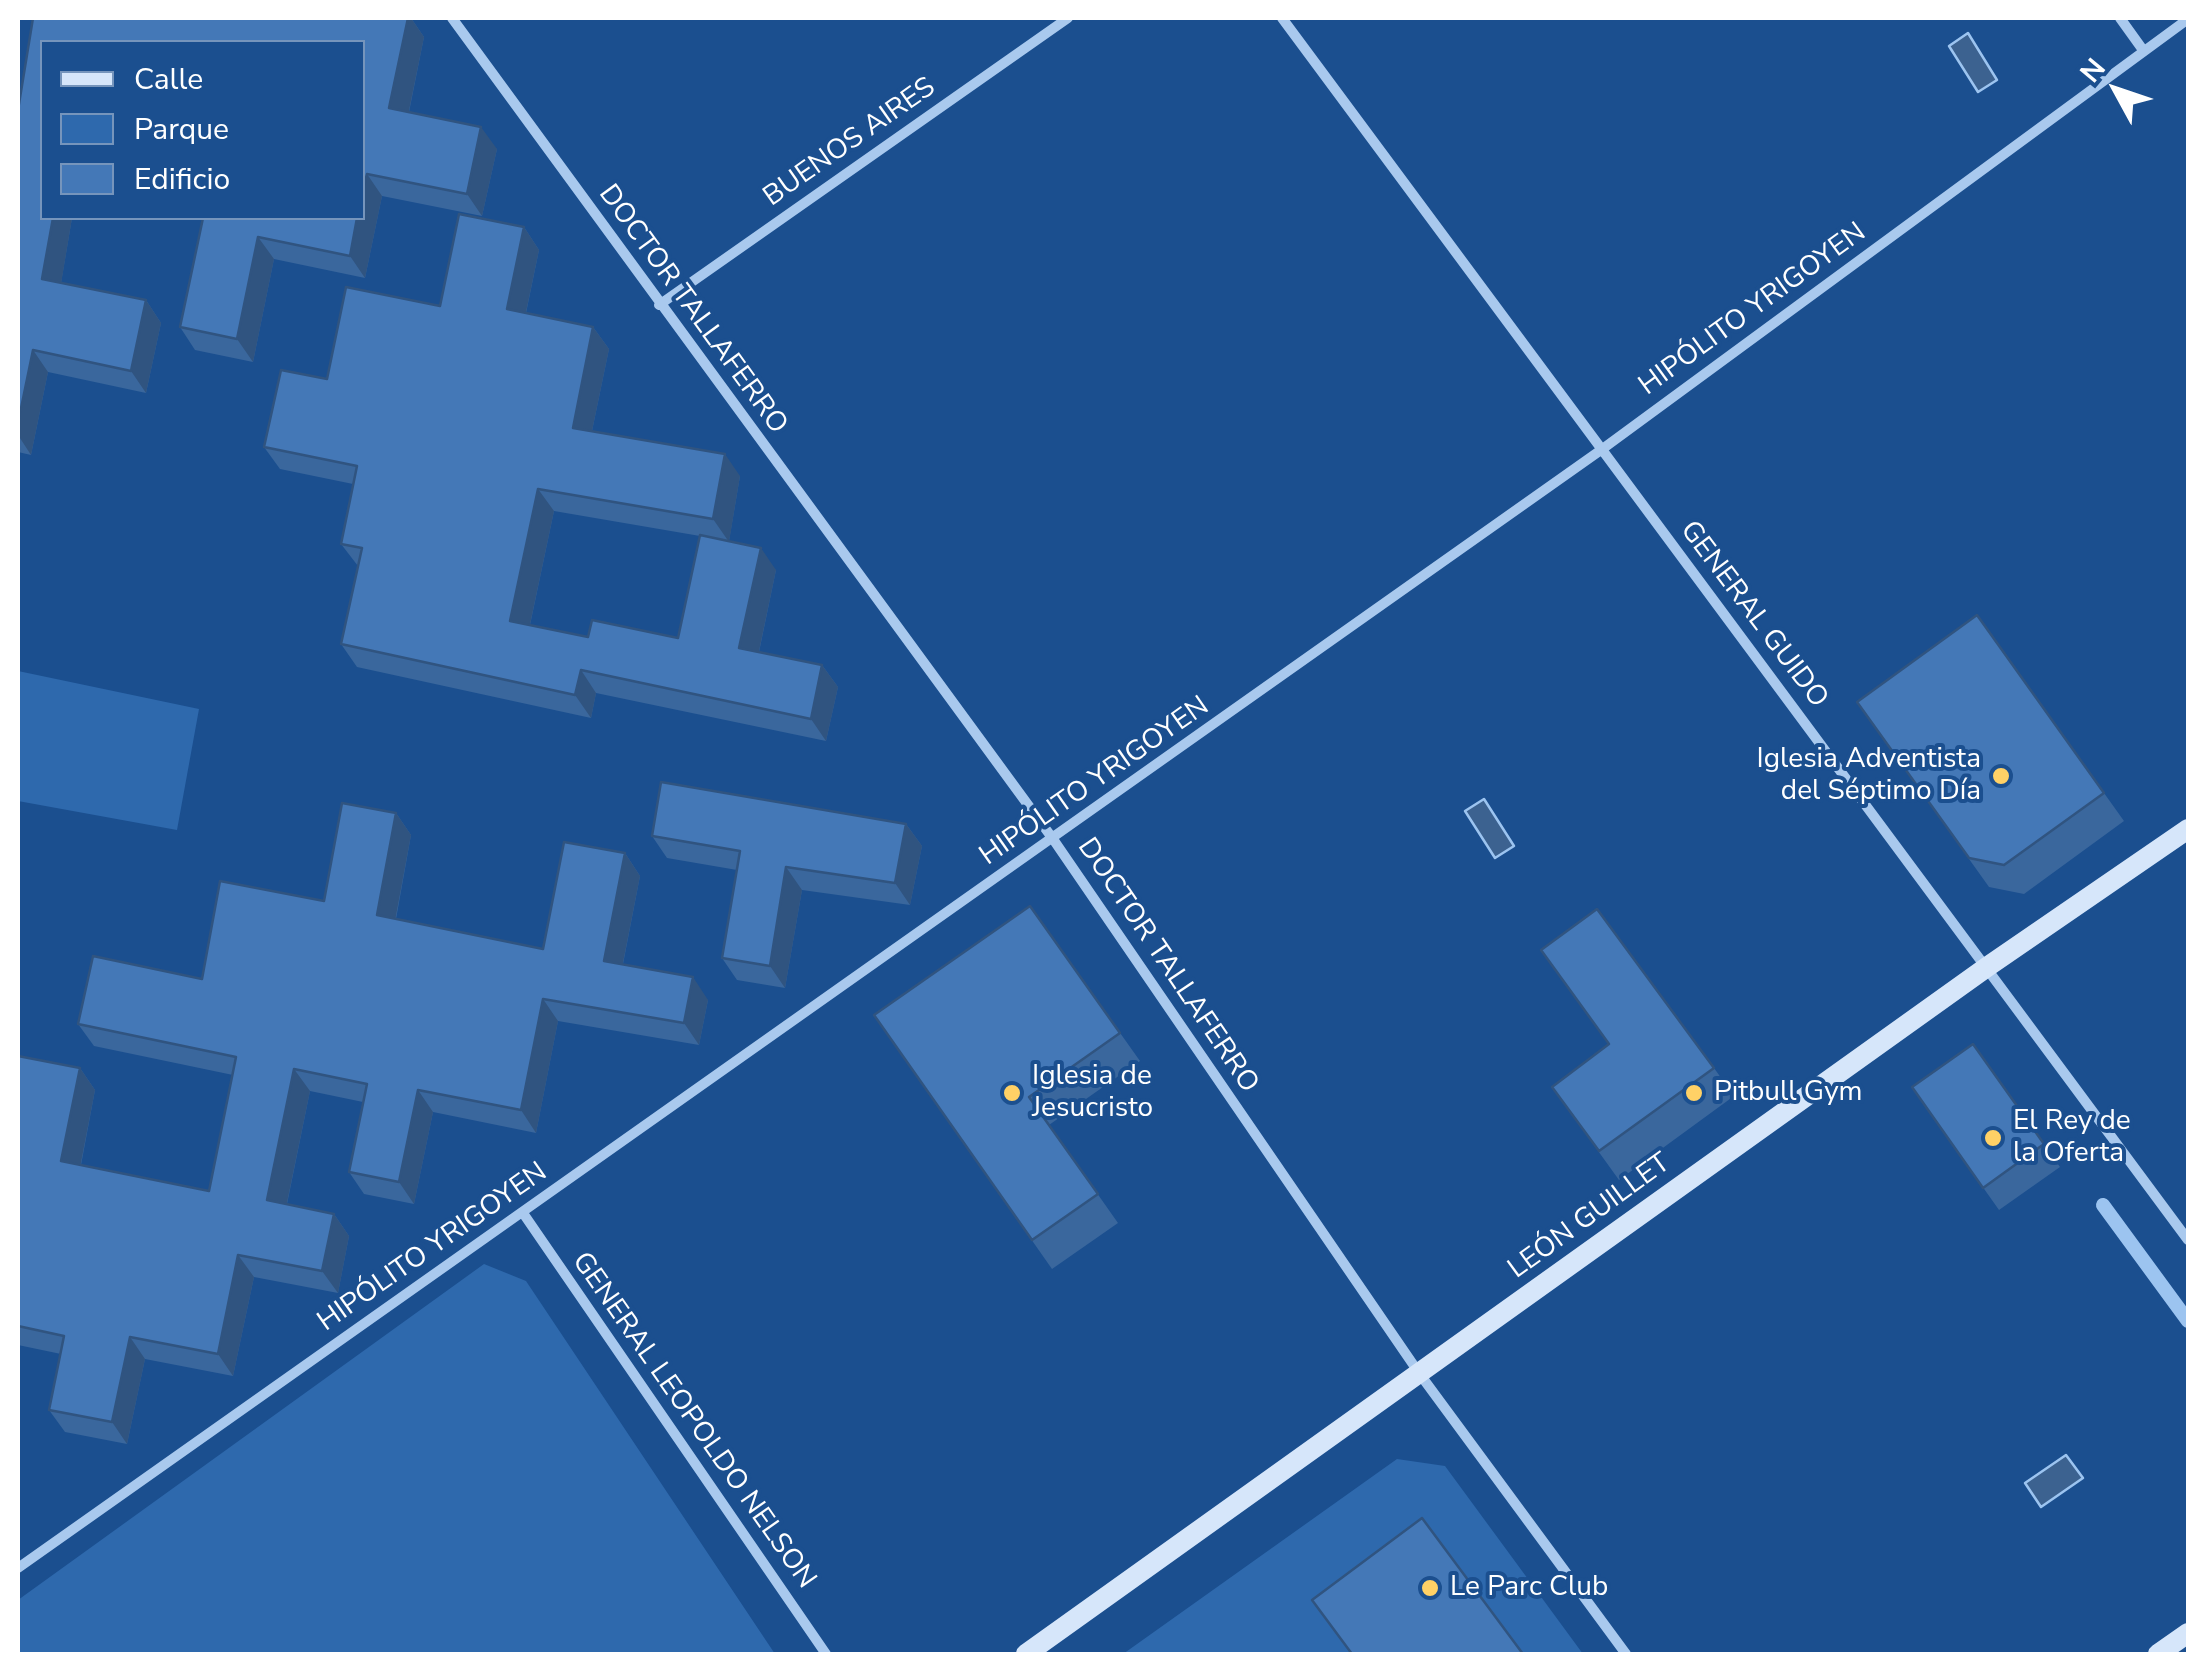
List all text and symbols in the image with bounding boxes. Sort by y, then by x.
legend [40,40,365,220]
north arrow [2066,40,2166,140]
text: N [2072,50,2114,91]
text: Calle [134,59,203,100]
street label: BUENOS AIRES [758,71,942,215]
text: Parque [134,109,229,150]
text: Edificio [134,159,230,200]
street label: DOCTOR TALLAFERRO [590,179,794,441]
street label: HIPÓLITO YRIGOYEN [1633,216,1873,404]
street label: GENERAL GUIDO [1672,515,1834,715]
street label: HIPÓLITO YRIGOYEN [974,690,1216,874]
place label: Iglesia Adventista del Séptimo Día [1757,743,1981,809]
marker: Iglesia Adventista del Séptimo Día [1990,765,2012,787]
street label: DOCTOR TALLAFERRO [1069,832,1265,1100]
place label: Iglesia de Jesucristo [1032,1060,1153,1126]
place label: Pitbull Gym [1714,1076,1863,1110]
marker: Iglesia de Jesucristo [1001,1082,1023,1104]
marker: Pitbull Gym [1683,1082,1705,1104]
place label: El Rey de la Oferta [2013,1105,2131,1171]
marker: El Rey de la Oferta [1982,1127,2004,1149]
street label: LEÓN GUILLET [1502,1147,1678,1287]
street label: HIPÓLITO YRIGOYEN [312,1156,554,1340]
street label: GENERAL LEOPOLDO NELSON [564,1246,822,1596]
place label: Le Parc Club [1450,1571,1608,1605]
marker: Le Parc Club [1419,1577,1441,1599]

